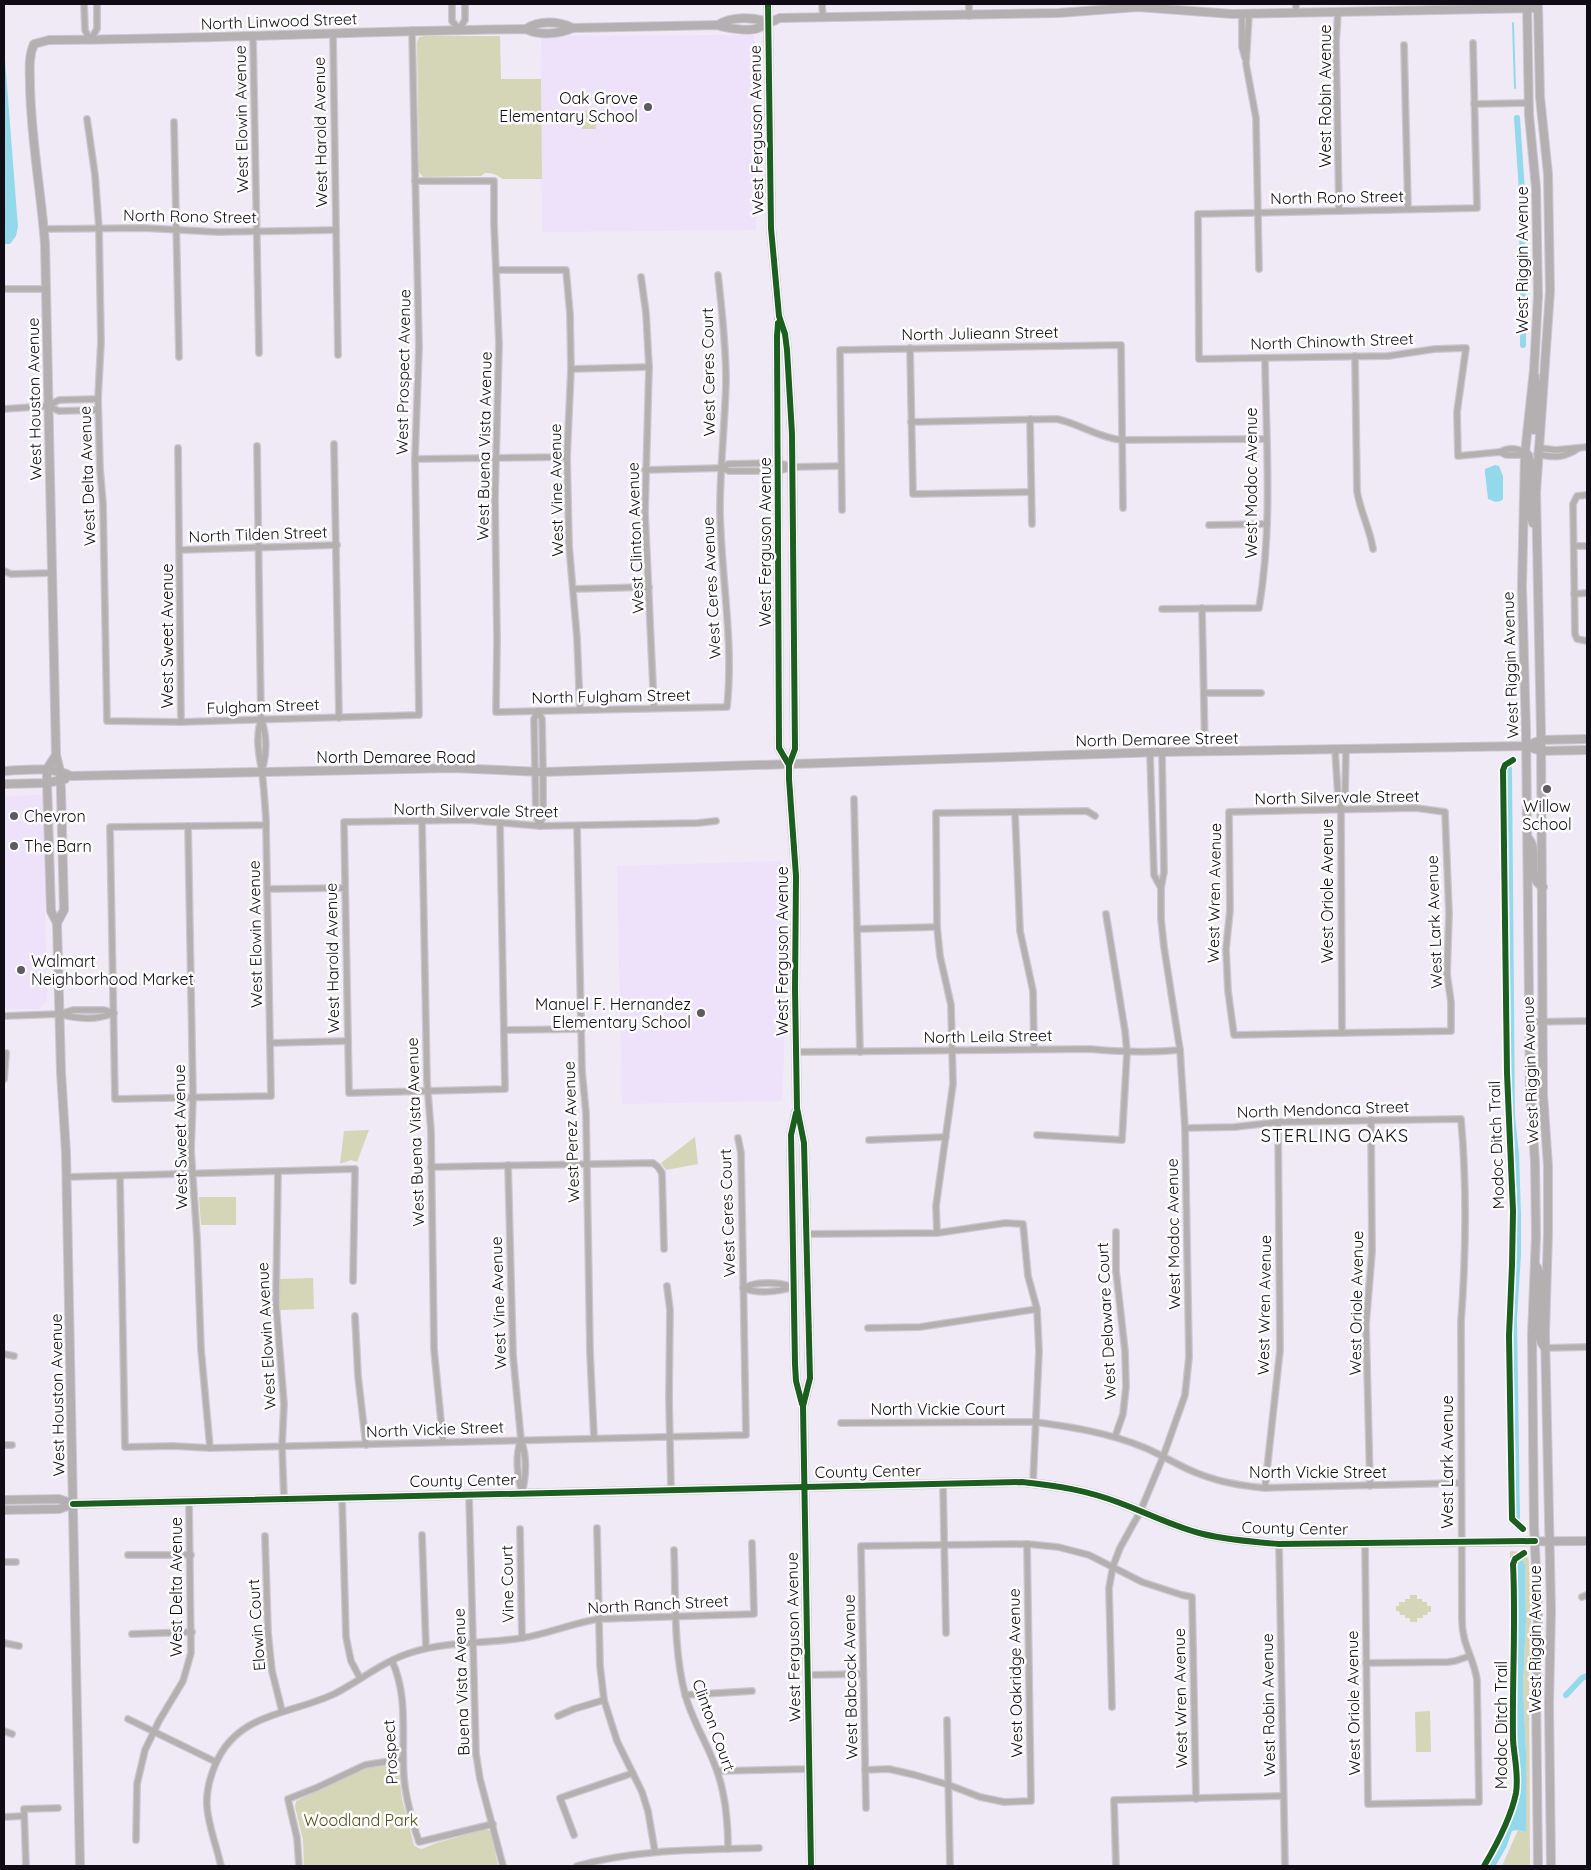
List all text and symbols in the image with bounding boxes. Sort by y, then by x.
street label: North Linwood Street [200,8,358,34]
street label: West Robin Avenue [1315,24,1335,168]
street label: West Elowin Avenue [230,45,252,193]
street label: West Ferguson Avenue [745,45,767,215]
street label: West Harold Avenue [309,57,331,207]
place label: Oak Grove Elementary School [499,88,638,126]
marker: Oak Grove Elementary School [642,101,654,113]
street label: North Rono Street [1270,186,1404,208]
street label: West Riggin Avenue [1512,186,1532,334]
street label: North Rono Street [123,205,257,227]
street label: West Prospect Avenue [392,289,414,455]
street label: West Ceres Court [697,308,719,436]
street label: West Houston Avenue [23,317,45,481]
street label: North Julieann Street [901,322,1059,344]
street label: North Chinowth Street [1250,328,1414,354]
street label: West Buena Vista Avenue [472,351,496,541]
street label: West Delta Avenue [75,406,99,546]
street label: West Modoc Avenue [1241,407,1261,559]
street label: West Vine Avenue [545,423,567,557]
street label: West Ferguson Avenue [755,457,775,627]
street label: West Clinton Avenue [622,462,648,614]
street label: West Ceres Avenue [697,516,725,660]
street label: North Tilden Street [188,522,328,546]
street label: West Sweet Avenue [157,563,177,709]
street label: West Riggin Avenue [1497,591,1523,739]
street label: North Fulgham Street [531,685,691,707]
street label: Fulgham Street [206,694,320,718]
street label: North Demaree Street [1075,728,1239,750]
street label: North Demaree Road [316,747,476,767]
marker: Willow School [1541,783,1553,795]
street label: North Silvervale Street [1254,786,1420,808]
place label: Willow School [1522,796,1572,834]
street label: North Silvervale Street [393,799,559,821]
place label: Chevron [24,806,86,826]
marker: Chevron [8,810,20,822]
street label: West Oriole Avenue [1317,819,1337,963]
street label: West Wren Avenue [1203,823,1225,963]
place label: The Barn [24,836,92,856]
marker: The Barn [8,840,20,852]
street label: West Lark Avenue [1422,855,1446,989]
street label: West Elowin Avenue [244,860,266,1008]
street label: West Ferguson Avenue [772,866,792,1036]
street label: West Harold Avenue [321,883,343,1033]
place label: Walmart Neighborhood Market [31,951,194,989]
marker: Walmart Neighborhood Market [15,964,27,976]
place label: Manuel F. Hernandez Elementary School [535,994,691,1032]
street label: West Riggin Avenue [1517,996,1543,1144]
marker: Manuel F. Hernandez Elementary School [695,1007,707,1019]
street label: North Leila Street [923,1025,1053,1047]
street label: West Buena Vista Avenue [402,1037,428,1227]
street label: West Perez Avenue [559,1061,583,1203]
street label: West Sweet Avenue [169,1064,191,1210]
street label: Modoc Ditch Trail [1484,1080,1508,1210]
street label: North Mendonca Street [1236,1096,1410,1122]
district label: STERLING OAKS [1261,1124,1409,1147]
street label: West Ceres Court [715,1148,739,1278]
street label: West Modoc Avenue [1162,1158,1184,1310]
street label: West Oriole Avenue [1345,1230,1367,1376]
street label: West Wren Avenue [1253,1235,1275,1375]
street label: West Vine Avenue [486,1236,510,1370]
street label: West Delaware Court [1092,1242,1120,1400]
street label: West Elowin Avenue [252,1262,280,1410]
street label: West Houston Avenue [46,1313,68,1477]
street label: West Lark Avenue [1437,1395,1457,1529]
street label: North Vickie Court [871,1399,1005,1419]
street label: North Vickie Street [366,1417,504,1441]
street label: County Center [815,1460,921,1482]
street label: North Vickie Street [1249,1462,1387,1482]
street label: County Center [410,1469,516,1491]
street label: West Delta Avenue [166,1517,186,1657]
street label: County Center [1242,1517,1348,1539]
street label: Vine Court [496,1545,518,1623]
street label: West Ferguson Avenue [782,1552,804,1722]
street label: West Riggin Avenue [1525,1565,1545,1713]
street label: Elowin Court [243,1578,269,1672]
street label: West Oakridge Avenue [1004,1588,1026,1758]
street label: North Ranch Street [587,1590,729,1618]
street label: West Babcock Avenue [839,1594,861,1760]
street label: Buena Vista Avenue [448,1608,474,1756]
street label: West Wren Avenue [1169,1628,1191,1768]
street label: West Oriole Avenue [1342,1630,1364,1776]
street label: West Robin Avenue [1257,1633,1279,1777]
street label: Modoc Ditch Trail [1491,1661,1511,1789]
street label: Clinton Court [688,1676,740,1774]
street label: Prospect [378,1719,402,1785]
park label: Woodland Park [304,1810,418,1830]

